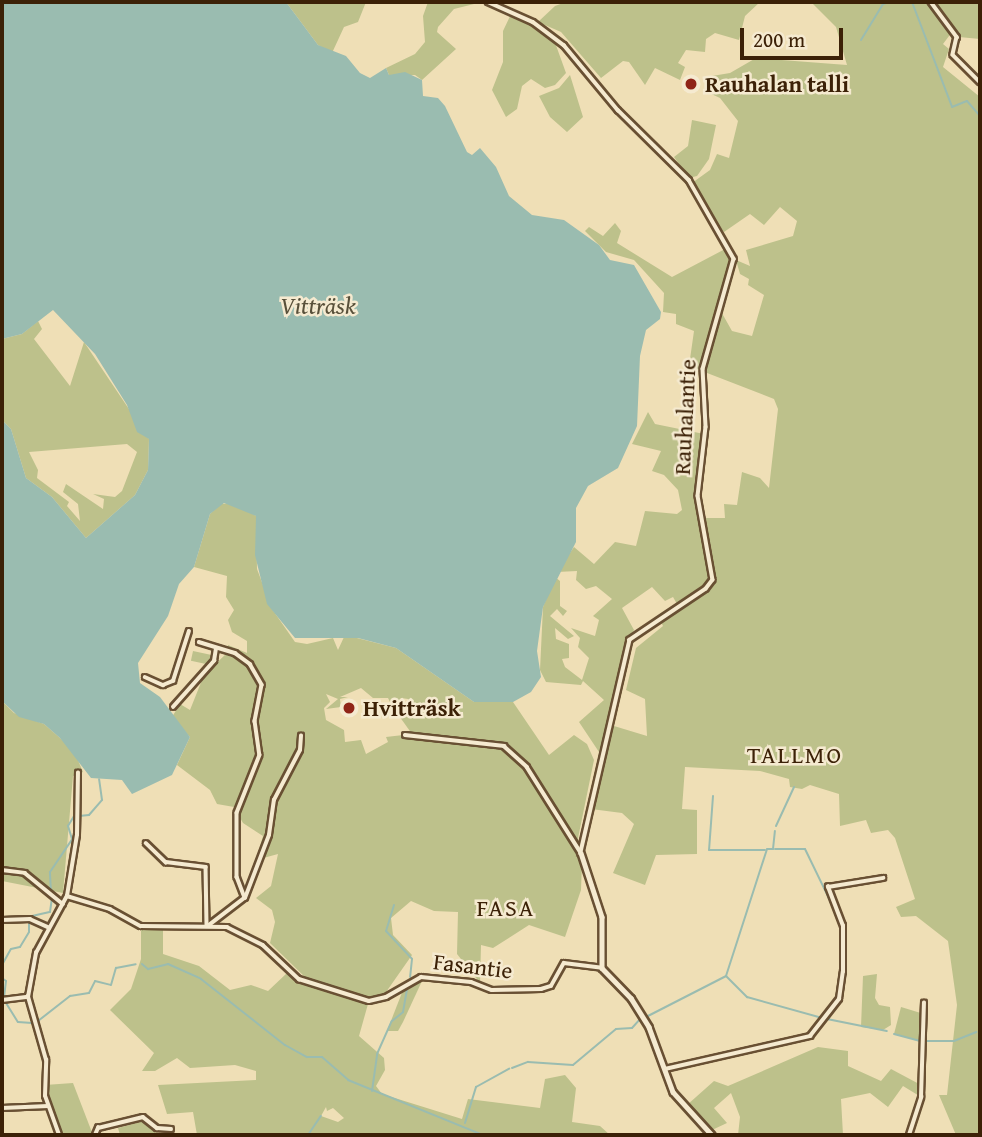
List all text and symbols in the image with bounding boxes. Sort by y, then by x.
scale bar [744,14,847,58]
text: 200 m [753,24,805,55]
place label: Rauhalan talli [705,70,849,98]
marker: Rauhalan talli [683,76,699,92]
water label: Vitträsk [280,292,356,320]
street label: Rauhalantie [668,358,702,476]
place label: Hvitträsk [363,694,461,722]
marker: Hvitträsk [341,700,357,716]
district label: TALLMO [748,741,842,769]
district label: FASA [477,894,535,922]
street label: Fasantie [432,947,514,985]

